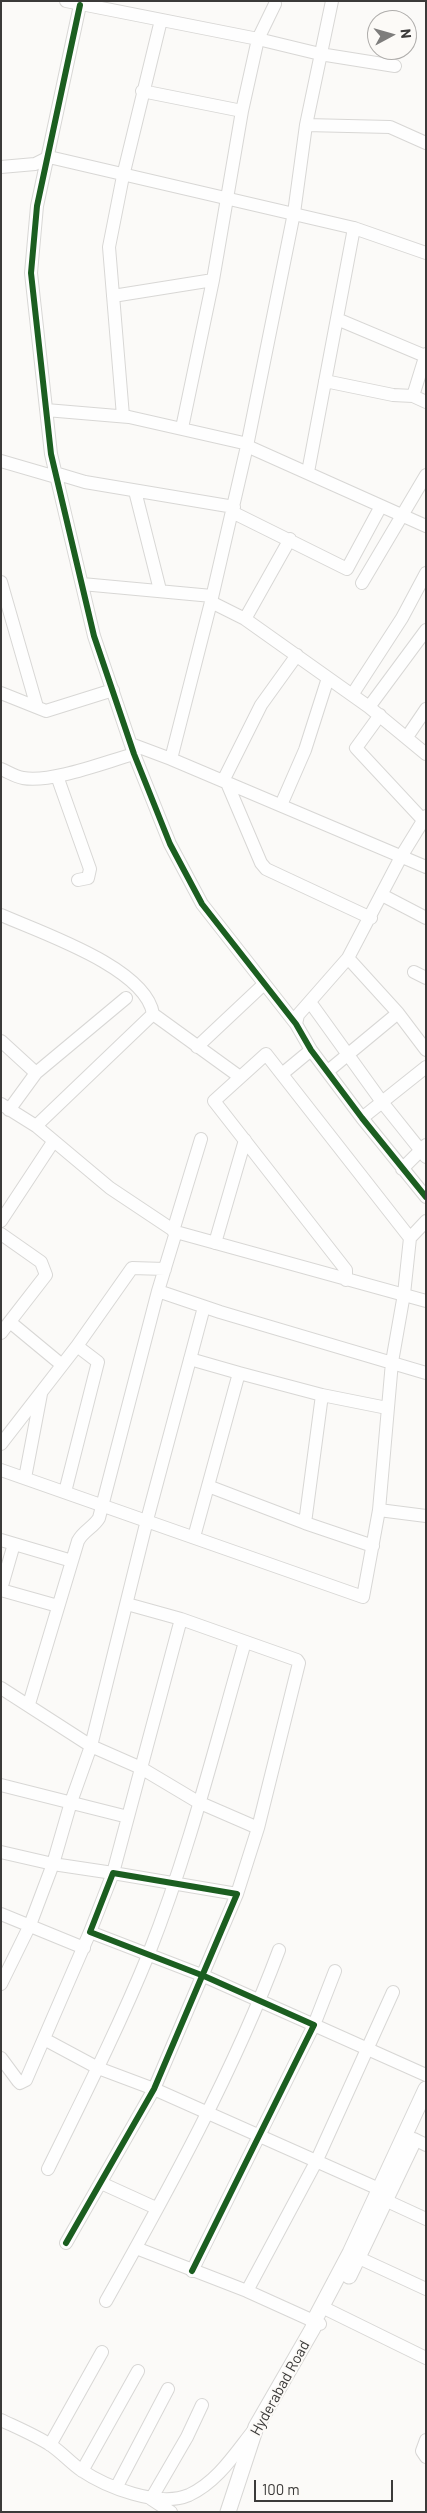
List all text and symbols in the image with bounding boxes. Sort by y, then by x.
north arrow [367,10,417,60]
text: N [397,28,415,39]
street label: Hyderabad Road [246,2337,314,2439]
scale bar [257,2470,396,2502]
text: 100 m [262,2480,300,2498]

